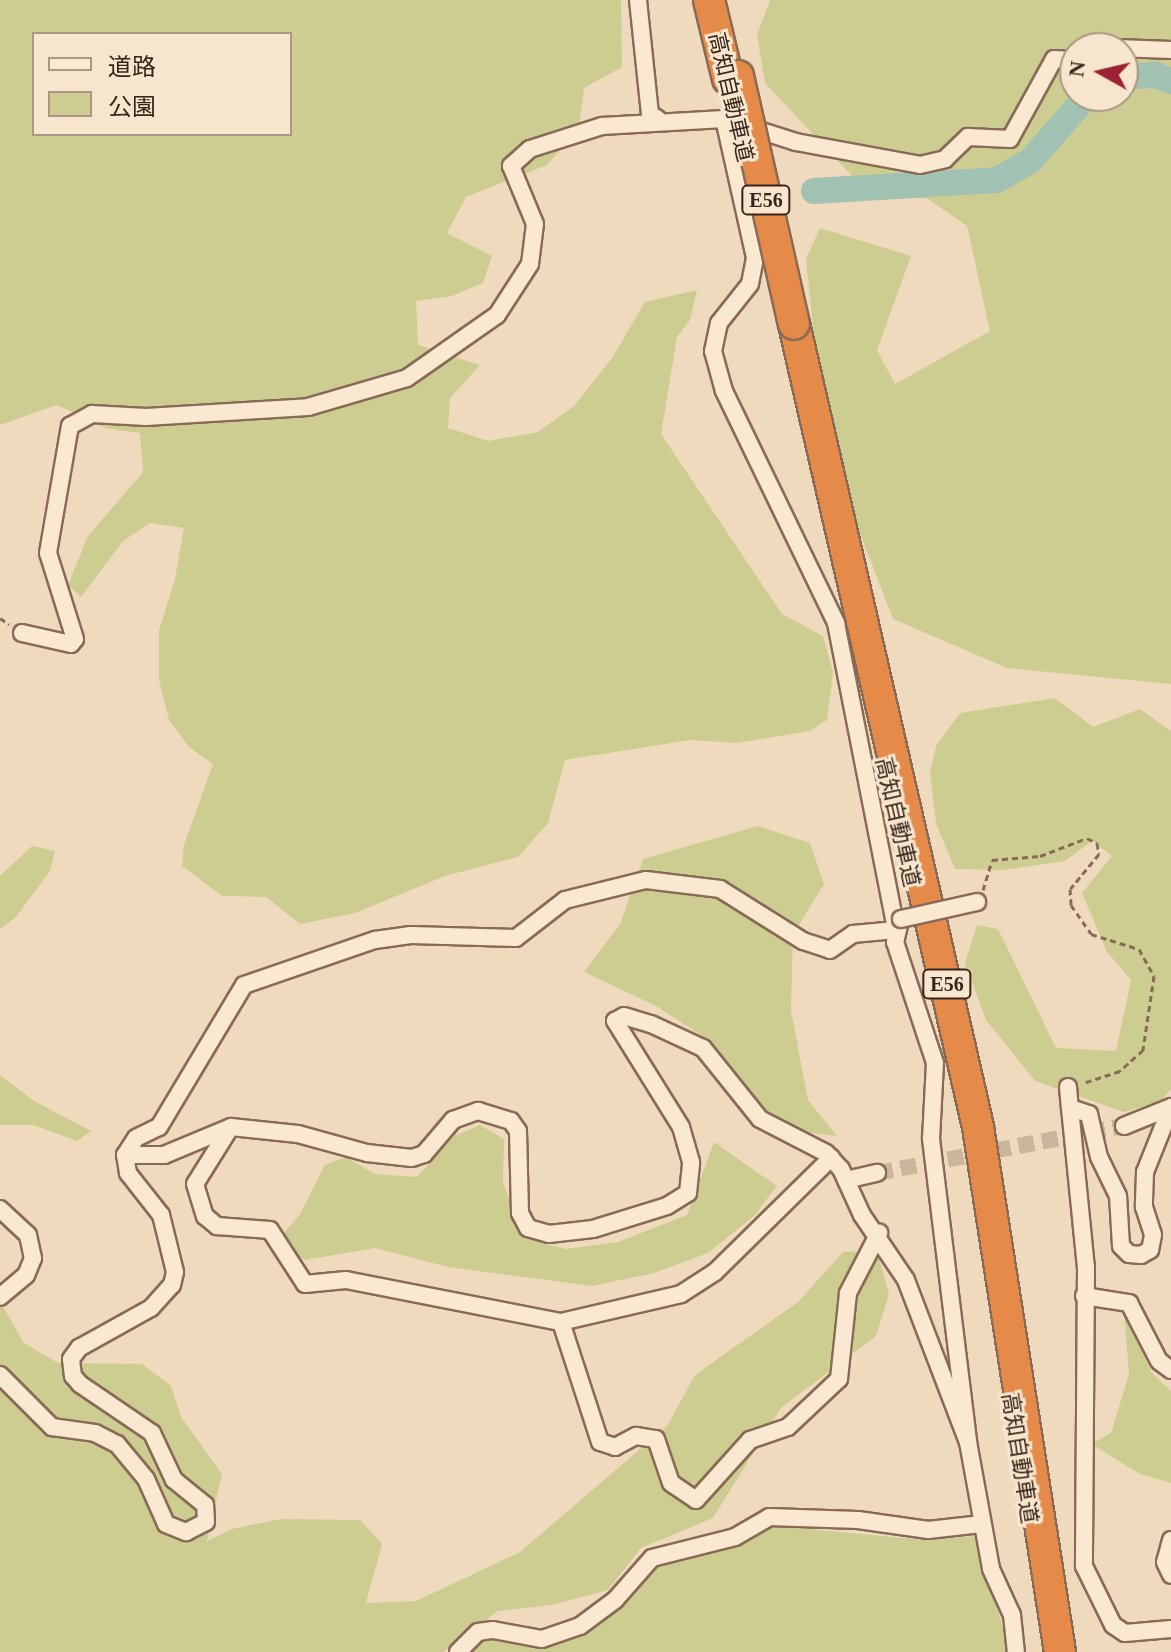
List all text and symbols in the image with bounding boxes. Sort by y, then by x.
street label: 高知自動車道 [703,30,759,164]
legend [32,32,292,136]
north arrow [1059,32,1139,112]
text: 道路 [108,54,156,80]
text: N [1063,59,1090,78]
text: 公園 [108,94,156,120]
road number: E56 [740,184,792,216]
street label: 高知自動車道 [870,755,926,889]
road number: E56 [921,968,973,1000]
street label: 高知自動車道 [997,1391,1043,1525]

